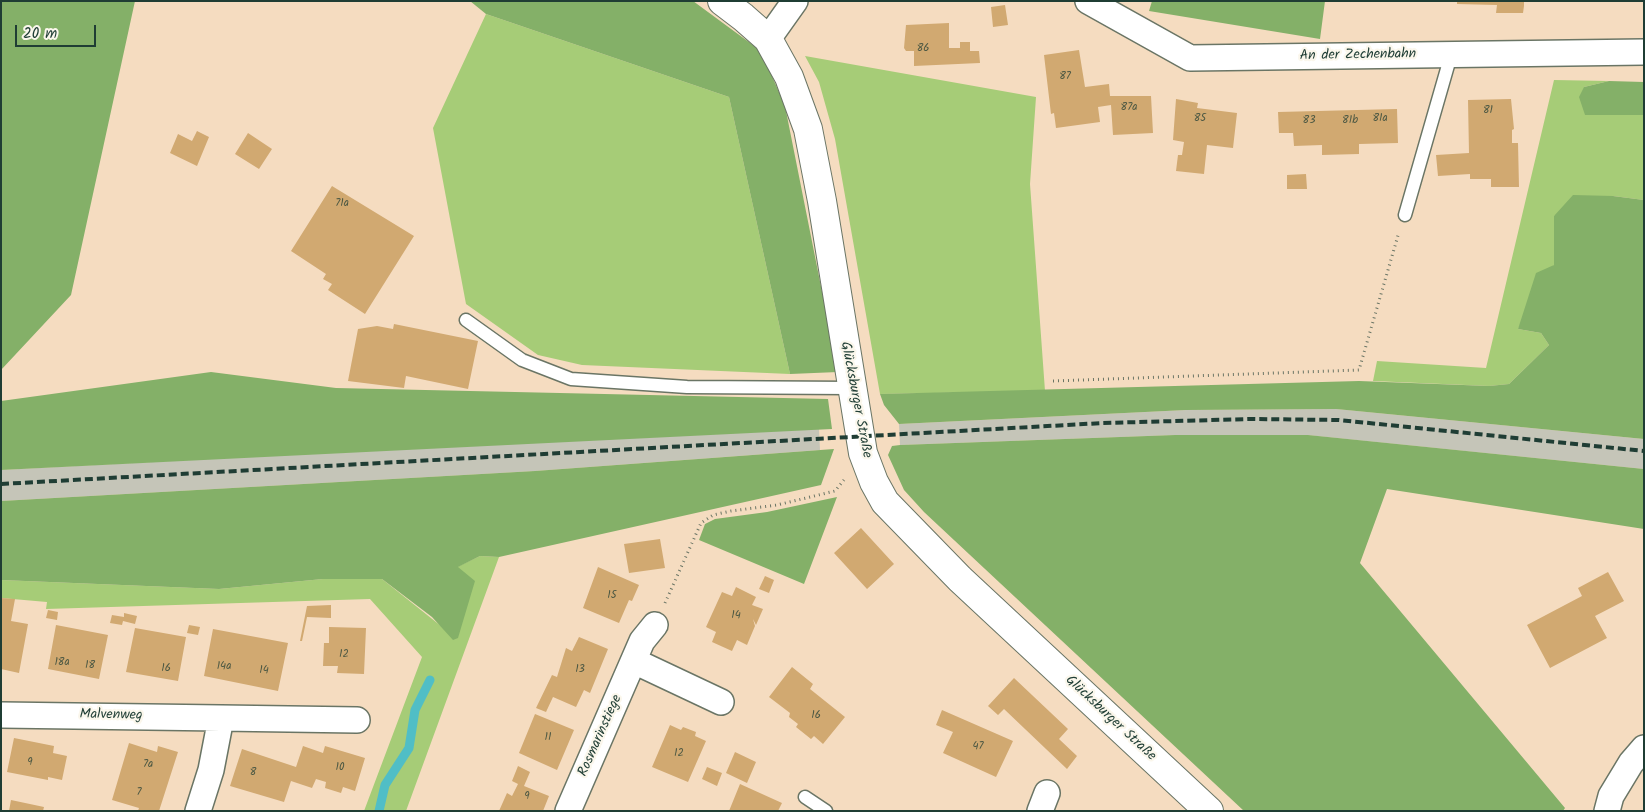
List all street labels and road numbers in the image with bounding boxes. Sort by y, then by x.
street label: An der Zechenbahn [1300,47,1416,65]
street label: Glücksburger Straße [836,341,874,459]
street label: Glücksburger Straße [1061,673,1159,765]
street label: Rosmarinstiege [576,693,626,779]
street label: Malvenweg [79,707,143,725]

